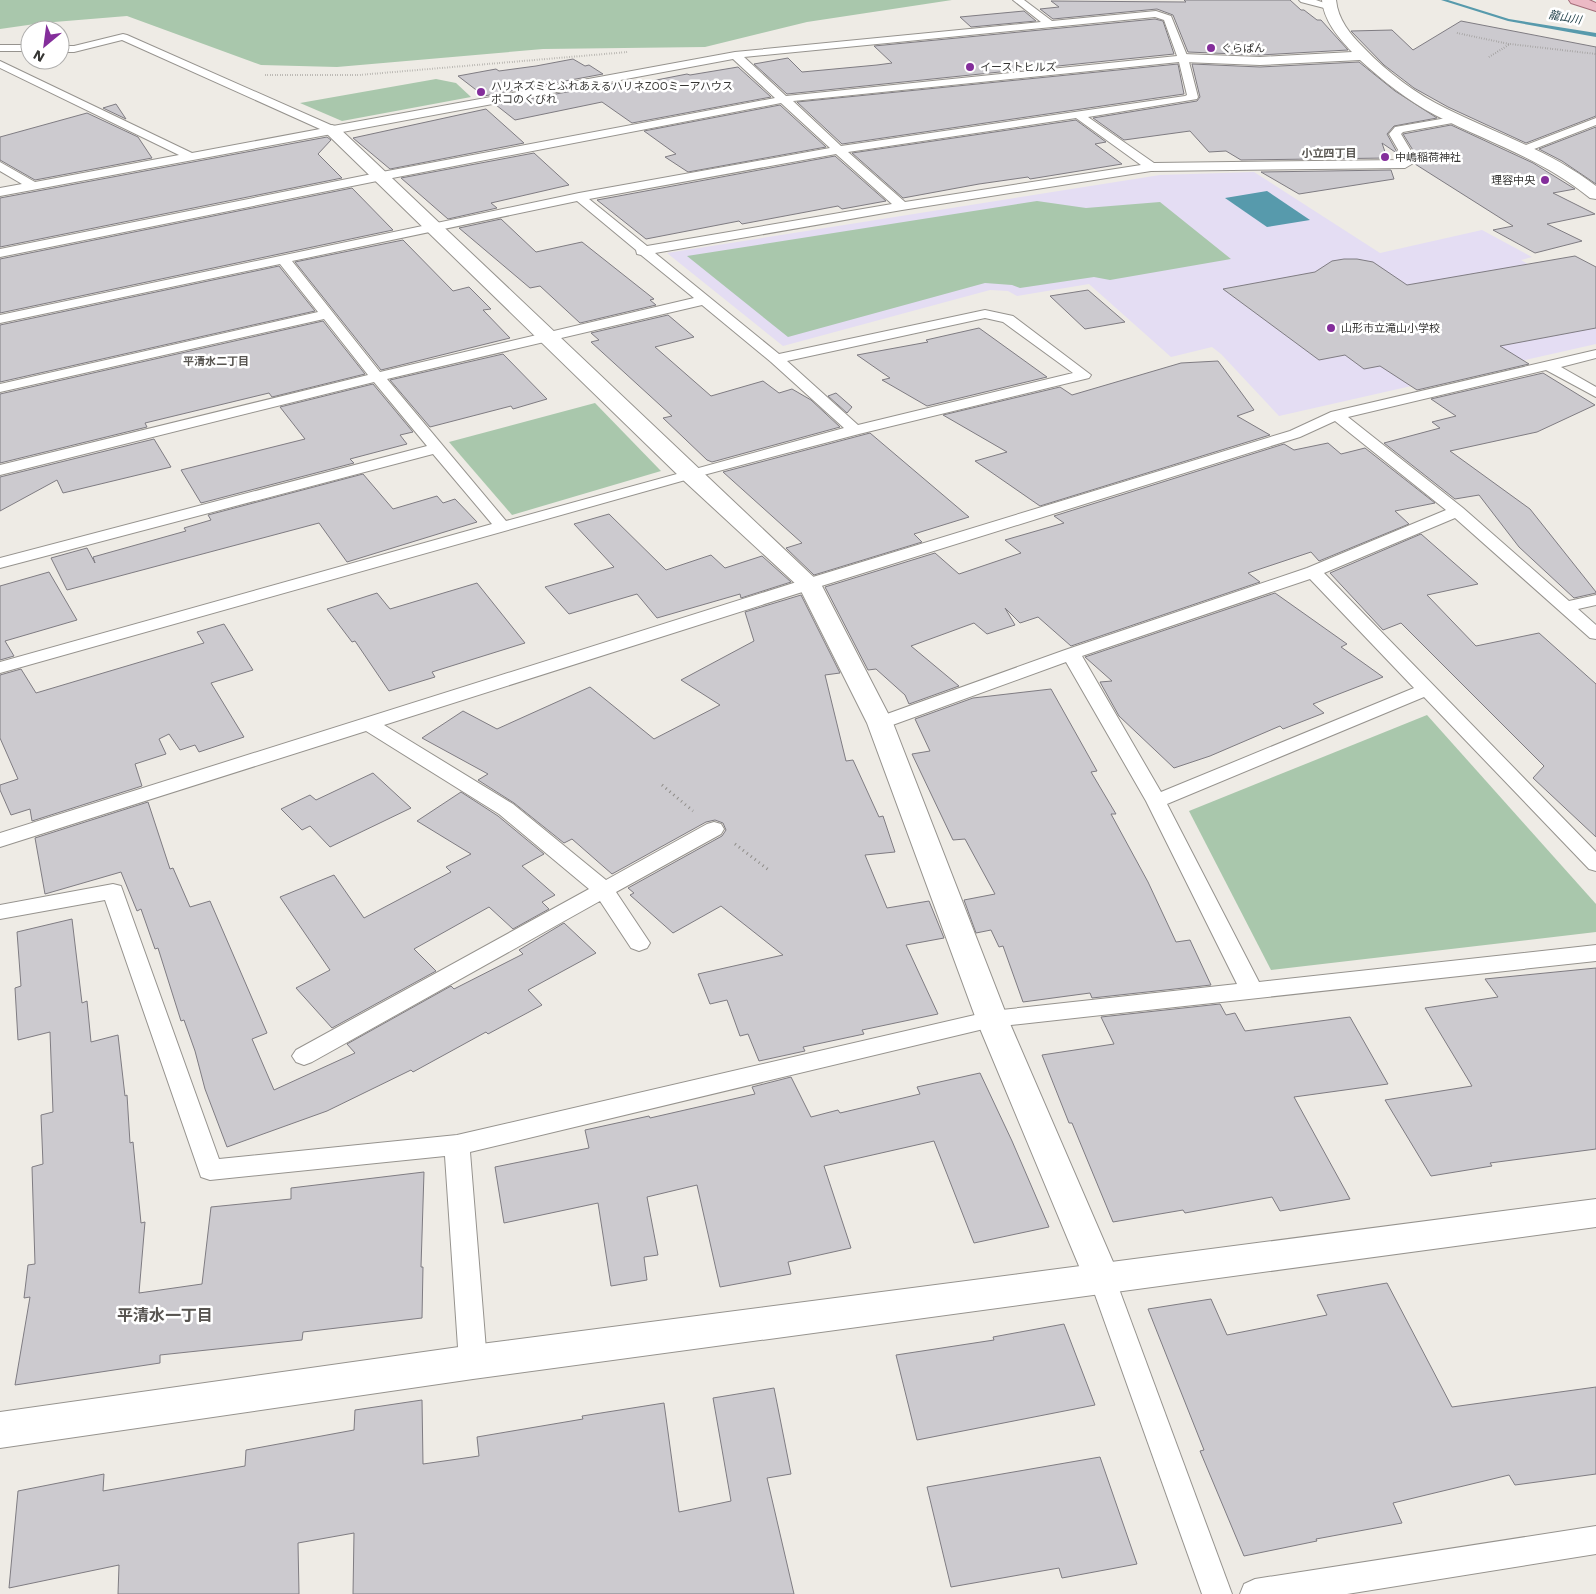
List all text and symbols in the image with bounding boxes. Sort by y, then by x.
water label: 龍山川 [1548,8,1583,27]
north arrow [20,20,70,70]
marker: ぐらぱん [1205,42,1217,54]
place label: ぐらぱん [1221,42,1265,55]
text: N [30,47,47,66]
marker: イーストヒルズ [964,61,976,73]
place label: イーストヒルズ [980,61,1056,74]
place label: ハリネズミとふれあえるハリネZOOミーアハウス ポコのくびれ [491,80,733,106]
marker: ハリネズミとふれあえるハリネZOOミーアハウス ポコのくびれ [475,86,487,98]
district label: 小立四丁目 [1302,147,1357,160]
marker: 中嶋稲荷神社 [1379,151,1391,163]
place label: 中嶋稲荷神社 [1395,151,1461,164]
place label: 理容中央 [1491,174,1536,187]
marker: 理容中央 [1539,174,1551,186]
marker: 山形市立滝山小学校 [1325,322,1337,334]
place label: 山形市立滝山小学校 [1341,322,1440,335]
district label: 平清水二丁目 [183,355,249,368]
district label: 平清水一丁目 [117,1306,213,1325]

